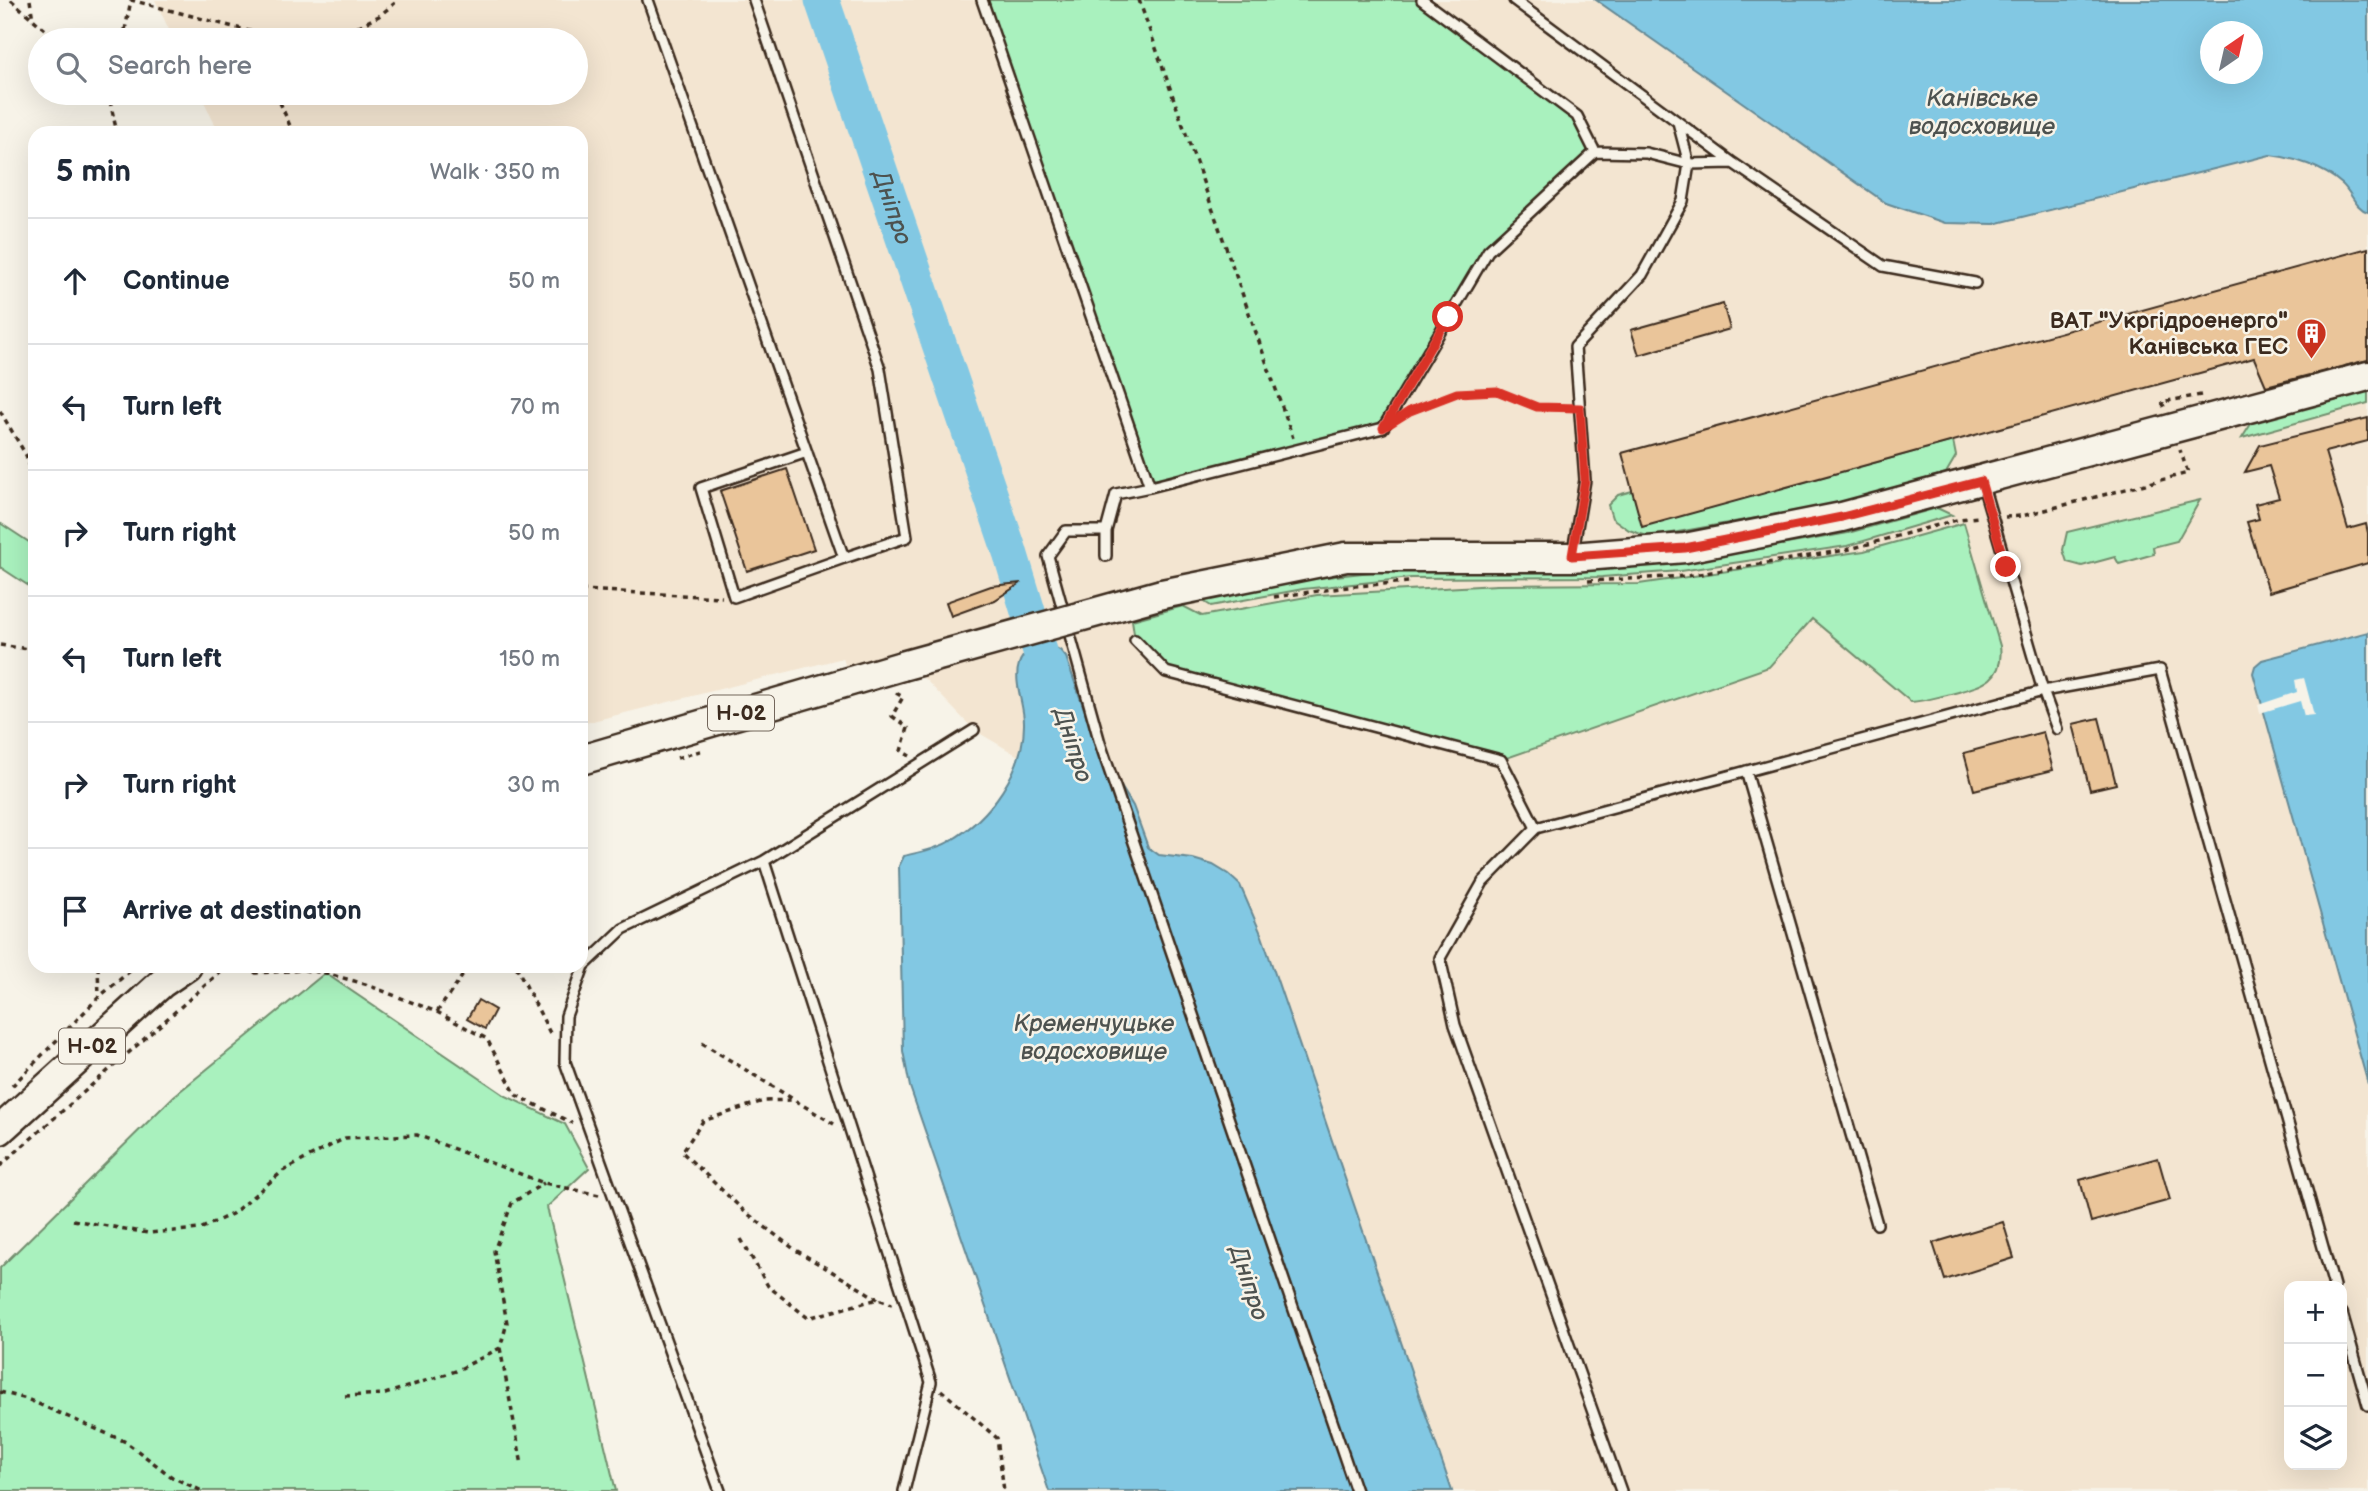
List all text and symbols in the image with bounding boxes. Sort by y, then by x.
north arrow [2200,21,2263,84]
search box [28,28,588,105]
icon: search [52,48,90,86]
text: Search here [108,51,252,82]
water label: Канівське водосховище [1909,84,2056,141]
text: 5 min [56,154,131,190]
text: Walk · 350 m [430,158,560,186]
water label: Дніпро [866,165,919,249]
icon: ahead [56,262,94,300]
text: Continue [123,266,230,297]
text: 50 m [508,267,560,295]
route start [1432,301,1463,332]
place label: ВАТ "Укргідроенерго" Канівська ГЕС [2050,307,2288,361]
building icon: ВАТ "Укргідроенерго" Канівська ГЕС [2294,317,2328,361]
icon: left [56,388,94,426]
text: Turn left [123,392,222,423]
text: 70 m [510,393,560,421]
icon: right [56,514,94,552]
text: Turn right [123,518,236,549]
text: 50 m [508,519,560,547]
route end [1990,551,2021,582]
icon: left [56,640,94,678]
text: Turn left [123,644,222,675]
text: 150 m [499,645,560,673]
road number: Н-02 [708,696,774,730]
water label: Дніпро [1047,702,1099,786]
icon: right [56,766,94,804]
text: Turn right [123,770,236,801]
text: 30 m [507,771,560,799]
icon: arrive [56,892,94,930]
text: Arrive at destination [123,896,362,927]
water label: Кременчуцьке водосховище [1014,1009,1175,1066]
road number: Н-02 [59,1028,125,1064]
water label: Дніпро [1223,1240,1275,1324]
map controls [2284,1281,2347,1470]
button: + [2284,1281,2347,1344]
button: − [2284,1344,2347,1407]
button: layers [2284,1407,2347,1470]

